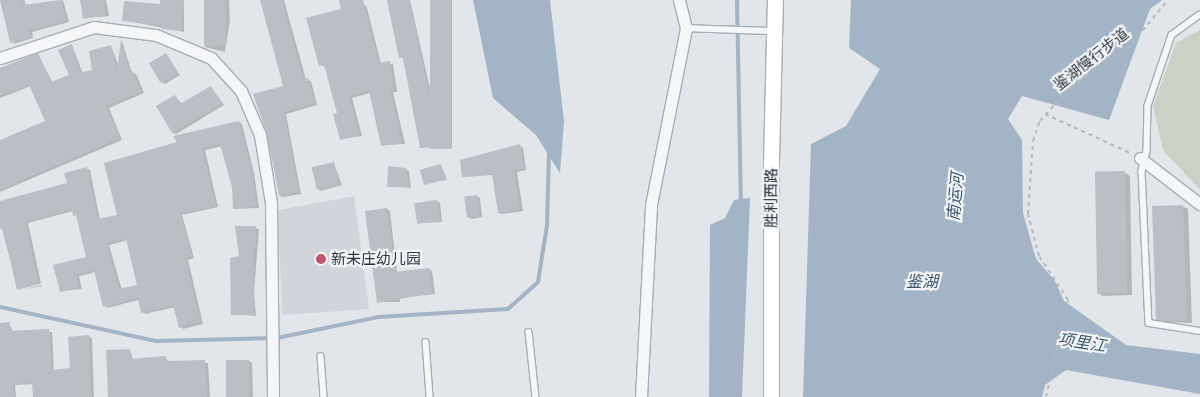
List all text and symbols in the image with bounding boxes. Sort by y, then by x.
street label: 鉴湖慢行步道 [1050,24,1132,94]
street label: 胜利西路 [762,168,780,228]
water label: 南运河 [943,172,967,222]
place label: 新未庄幼儿园 [331,250,421,268]
marker: 新未庄幼儿园 [315,253,327,265]
water label: 鉴湖 [906,271,938,291]
water label: 项里江 [1057,329,1107,355]

